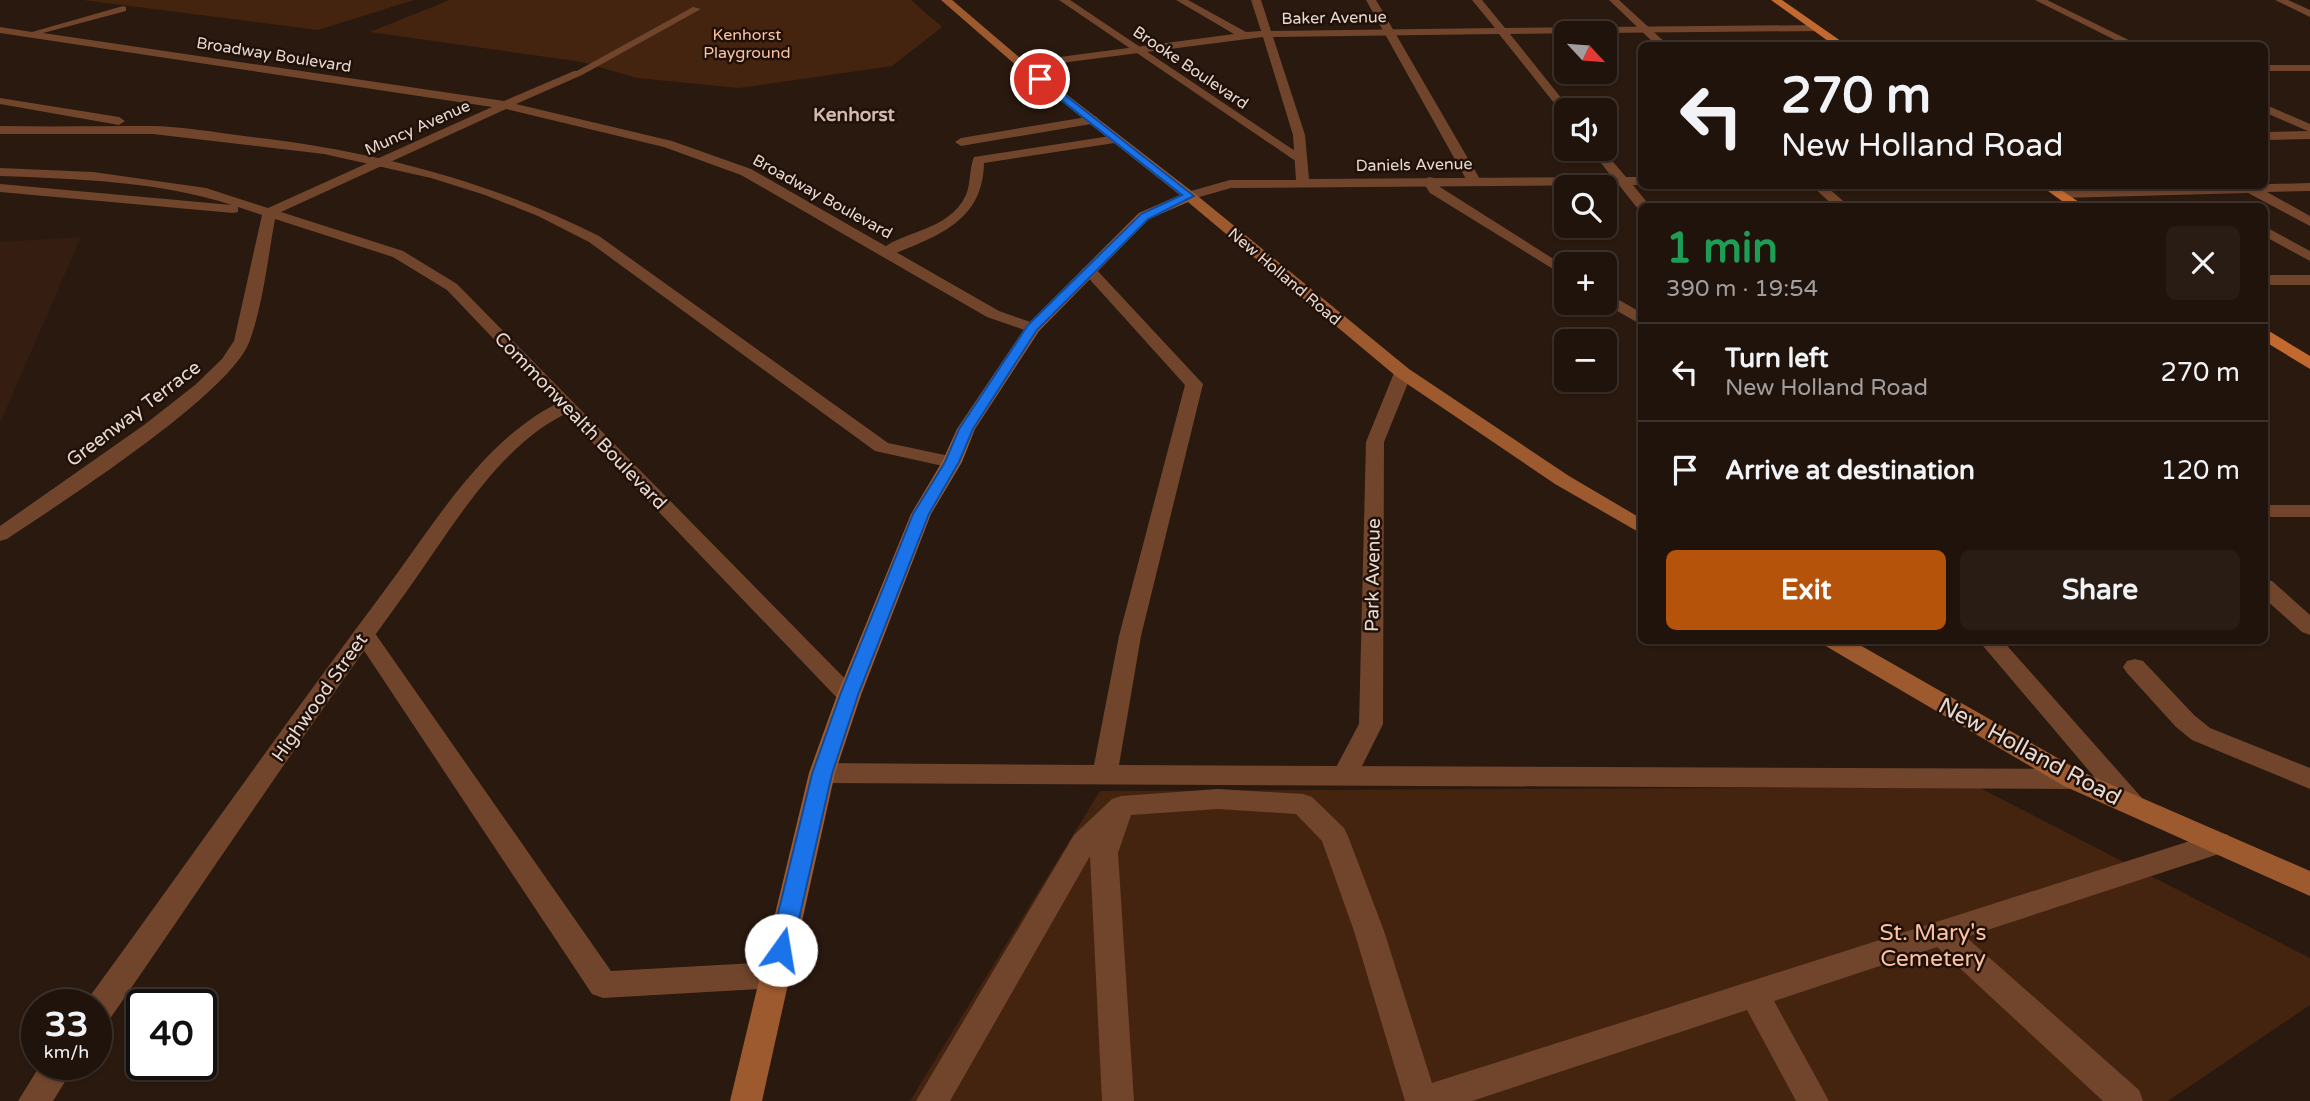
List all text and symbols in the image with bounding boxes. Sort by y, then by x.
street label: Baker Avenue [1281,7,1387,29]
north arrow [1554,21,1617,84]
map controls [1554,21,1617,392]
street label: Brooke Boulevard [1129,22,1252,114]
park label: Kenhorst Playground [703,25,791,63]
street label: Broadway Boulevard [195,33,353,77]
pin [1010,49,1070,109]
icon: arrive [1021,60,1059,98]
text: 270 m [1781,67,1931,126]
icon: left [1666,70,1757,161]
street label: Muncy Avenue [362,96,473,160]
button: sound [1554,98,1617,161]
district label: Kenhorst [813,104,896,126]
text: New Holland Road [1781,127,2063,165]
street label: Broadway Boulevard [749,150,896,244]
street label: Daniels Avenue [1355,154,1473,176]
button: search [1554,175,1617,238]
text: 1 min [1666,223,1778,274]
street label: New Holland Road [1224,224,1345,330]
button: close [2166,226,2240,300]
button: + [1554,252,1617,315]
text: 390 m · 19:54 [1666,275,1818,303]
street label: Commonwealth Boulevard [490,327,671,514]
button: − [1554,329,1617,392]
text: Turn left [1725,343,1828,374]
icon: left [1666,353,1704,391]
street label: Greenway Terrace [62,356,205,471]
text: 270 m [2160,357,2240,388]
text: New Holland Road [1725,374,1928,402]
icon: arrive [1666,451,1704,489]
text: Arrive at destination [1725,455,1975,486]
text: 120 m [2160,455,2240,486]
street label: Park Avenue [1361,518,1385,632]
button: Exit [1666,550,1946,630]
button: Share [1960,550,2240,630]
street label: Highwood Street [267,629,372,766]
street label: New Holland Road [1933,692,2126,812]
position arrow [744,913,818,987]
park label: St. Mary's Cemetery [1880,919,1986,973]
speed limit sign: 40 [126,989,217,1080]
text: 33 [45,1004,88,1046]
text: km/h [44,1041,89,1063]

